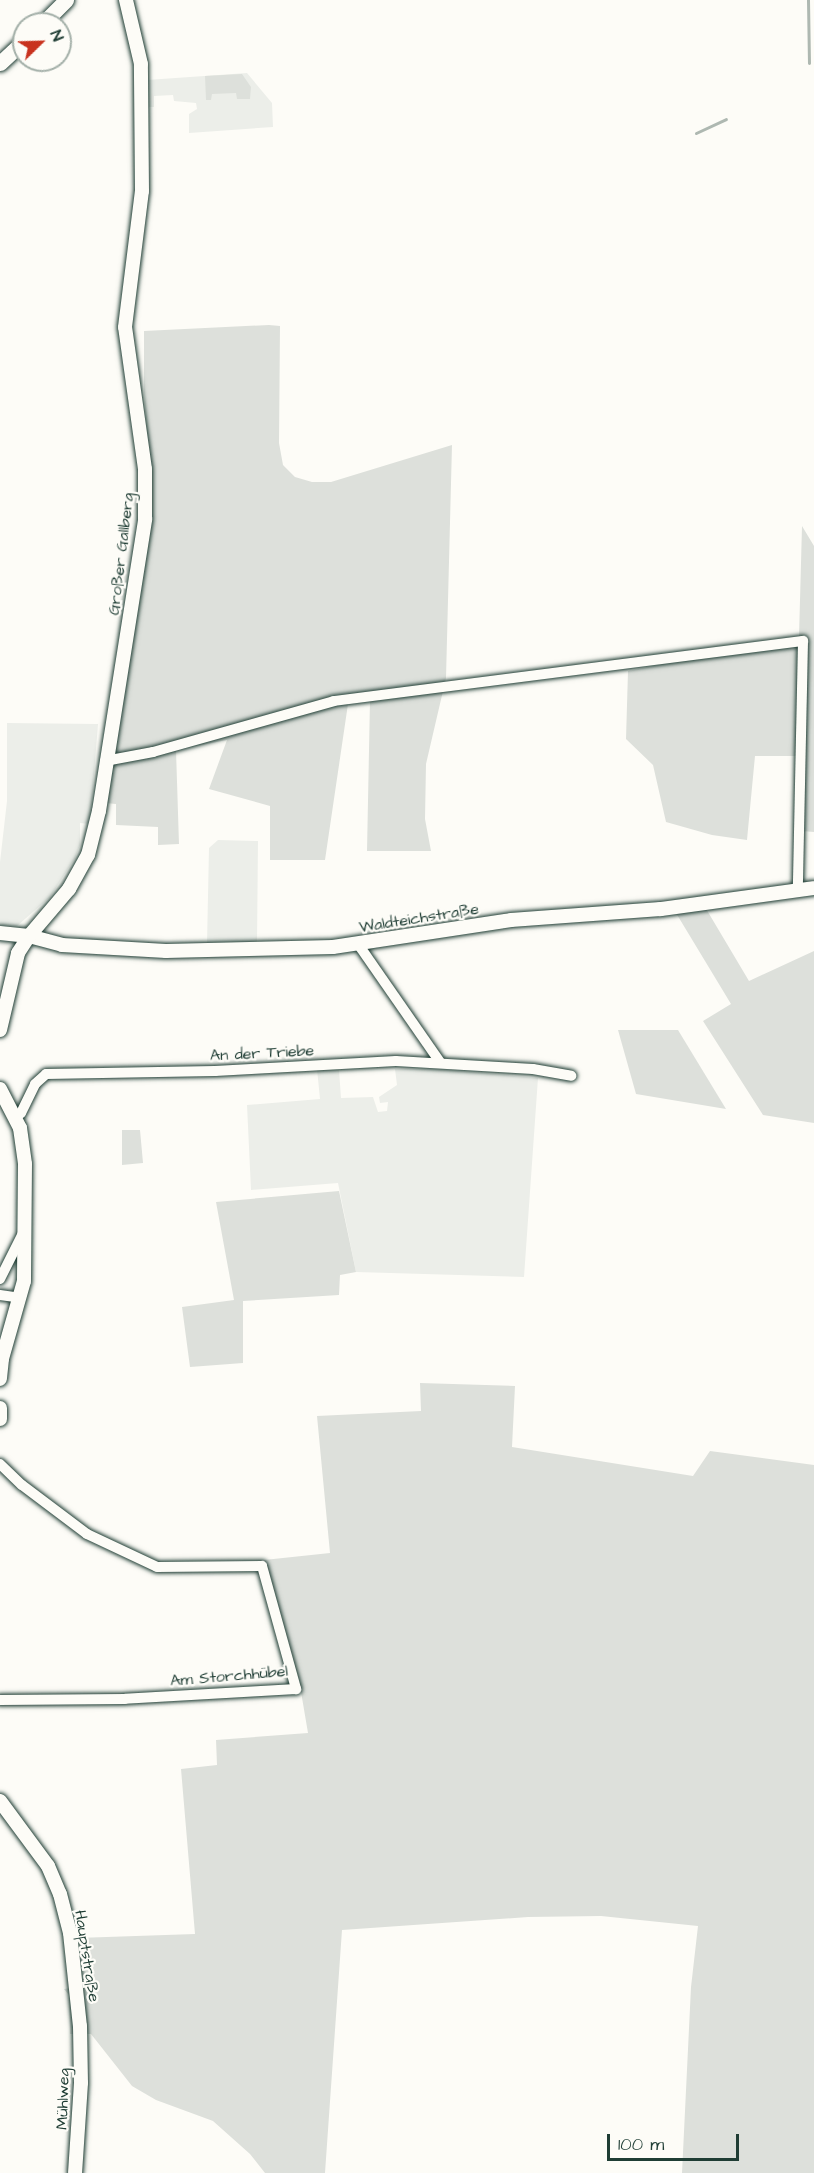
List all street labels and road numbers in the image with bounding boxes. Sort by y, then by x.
street label: Großer Gallberg [104,492,138,616]
street label: Waldteichstraße [358,899,480,937]
street label: An der Triebe [209,1041,315,1065]
street label: Am Storchhübel [169,1661,289,1691]
street label: Hauptstraße [70,1909,104,2003]
street label: Mühlweg [52,2068,74,2130]

